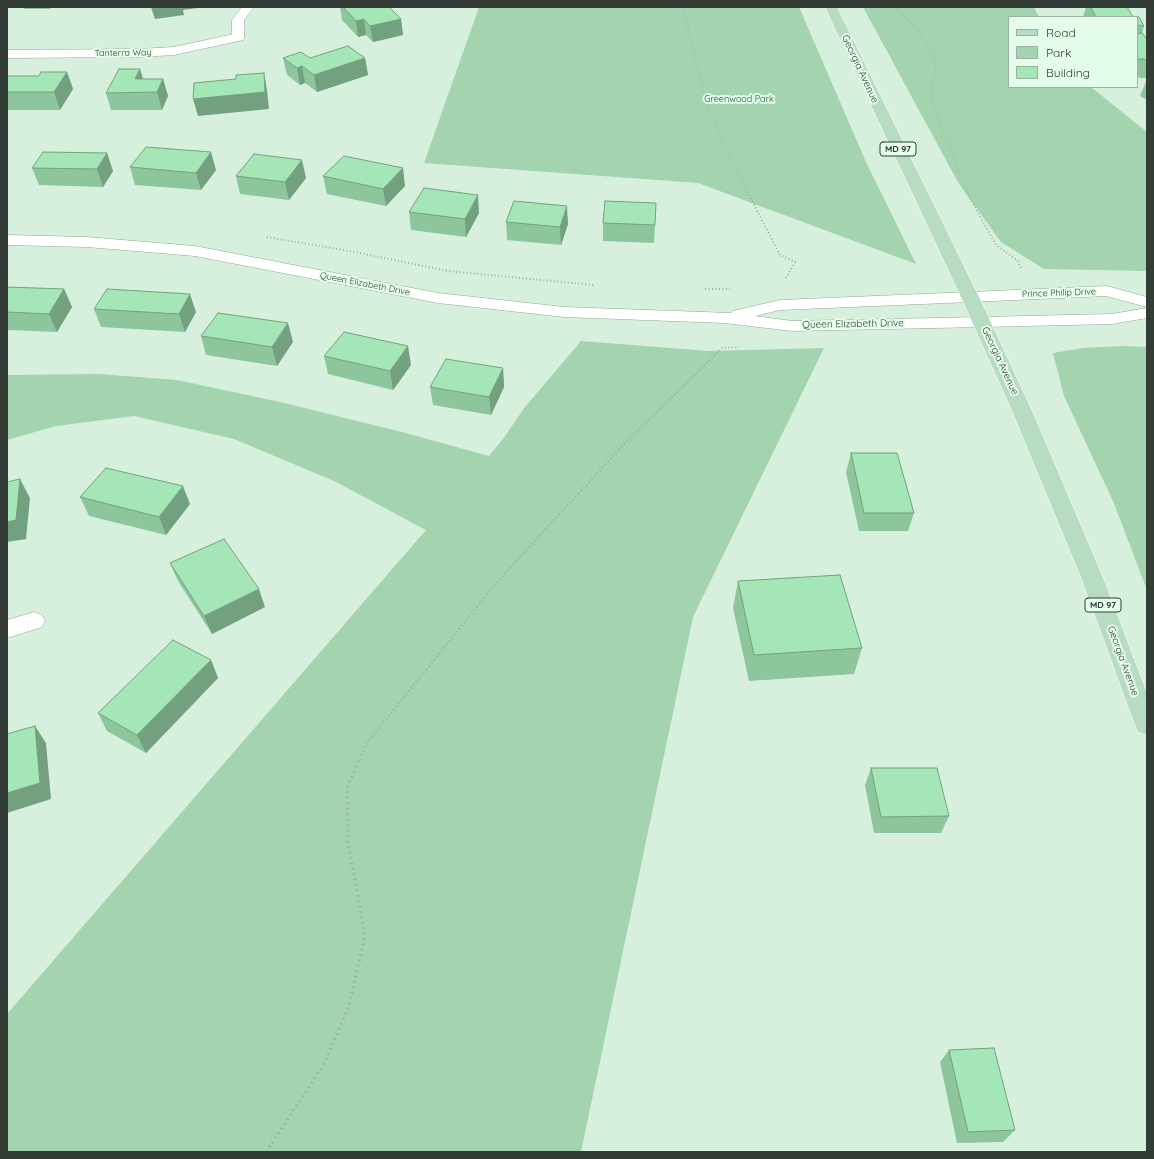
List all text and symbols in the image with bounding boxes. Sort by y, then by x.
legend [1008,16,1138,88]
text: Road [1046,25,1076,40]
street label: Georgia Avenue [839,33,881,105]
text: Park [1046,45,1071,60]
street label: Tanterra Way [94,47,152,59]
text: Building [1046,65,1090,80]
park label: Greenwood Park [704,94,774,104]
road number: MD 97 [880,142,916,156]
street label: Queen Elizabeth Drive [319,270,411,298]
street label: Prince Philip Drive [1022,286,1096,300]
street label: Queen Elizabeth Drive [802,317,904,331]
street label: Georgia Avenue [979,325,1021,397]
road number: MD 97 [1085,598,1121,612]
street label: Georgia Avenue [1105,624,1141,698]

